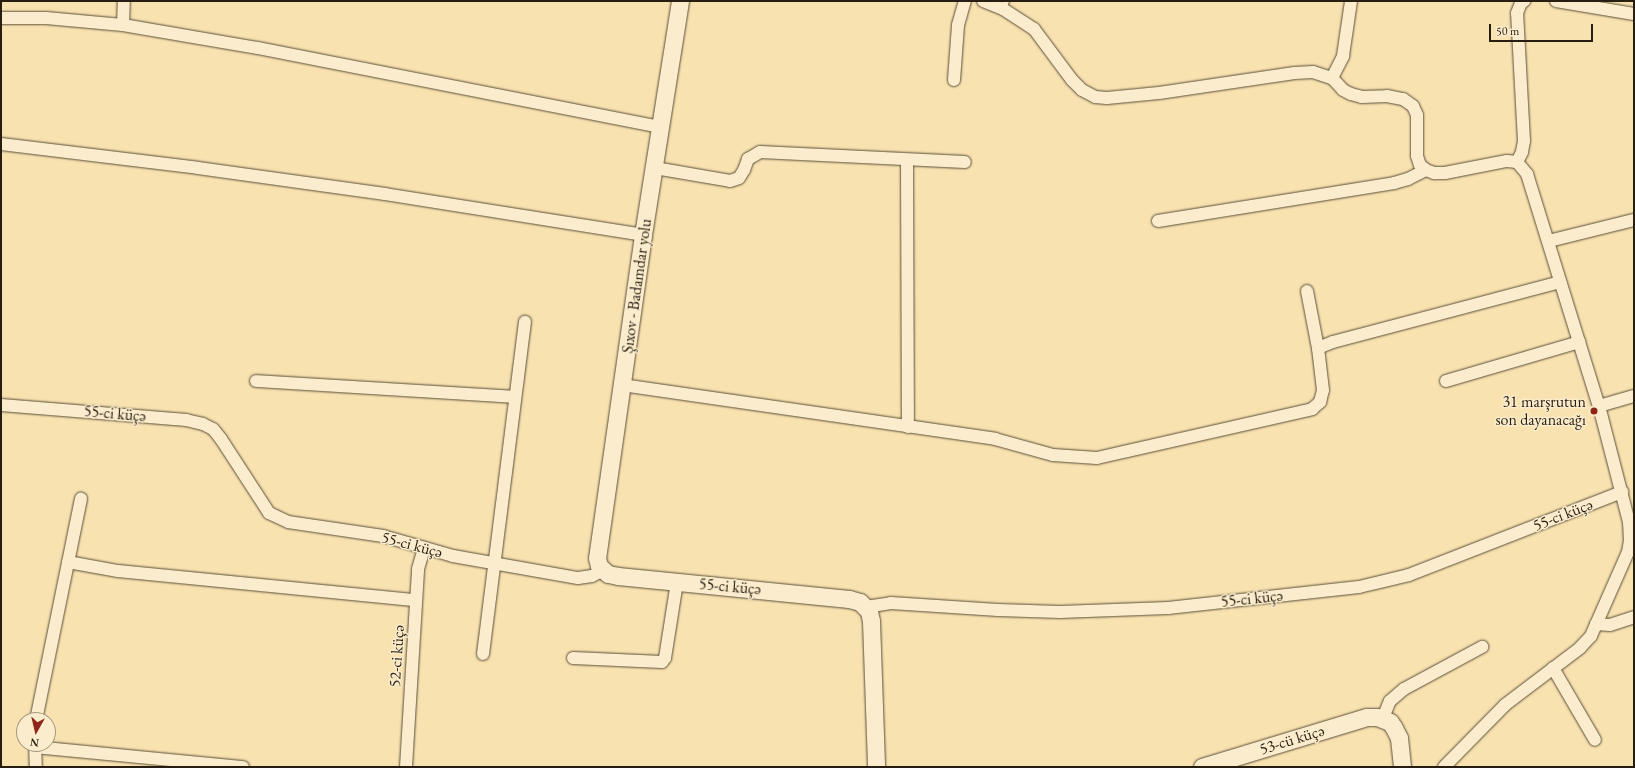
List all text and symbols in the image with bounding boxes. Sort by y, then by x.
scale bar [1491,16,1595,42]
text: 50 m [1496,23,1519,39]
street label: Şıxov - Badamdar yolu [618,218,656,354]
place label: 31 marşrutun son dayanacağı [1495,392,1586,430]
street label: 55-ci küçə [83,402,147,426]
marker: 31 marşrutun son dayanacağı [1589,406,1599,416]
street label: 55-ci küçə [1530,495,1596,535]
street label: 55-ci küçə [379,528,445,562]
street label: 55-ci küçə [698,575,762,599]
street label: 55-ci küçə [1220,586,1284,612]
street label: 52-ci küçə [385,624,409,688]
north arrow [16,712,56,752]
street label: 53-cü küçə [1257,721,1327,759]
text: N [29,735,40,750]

